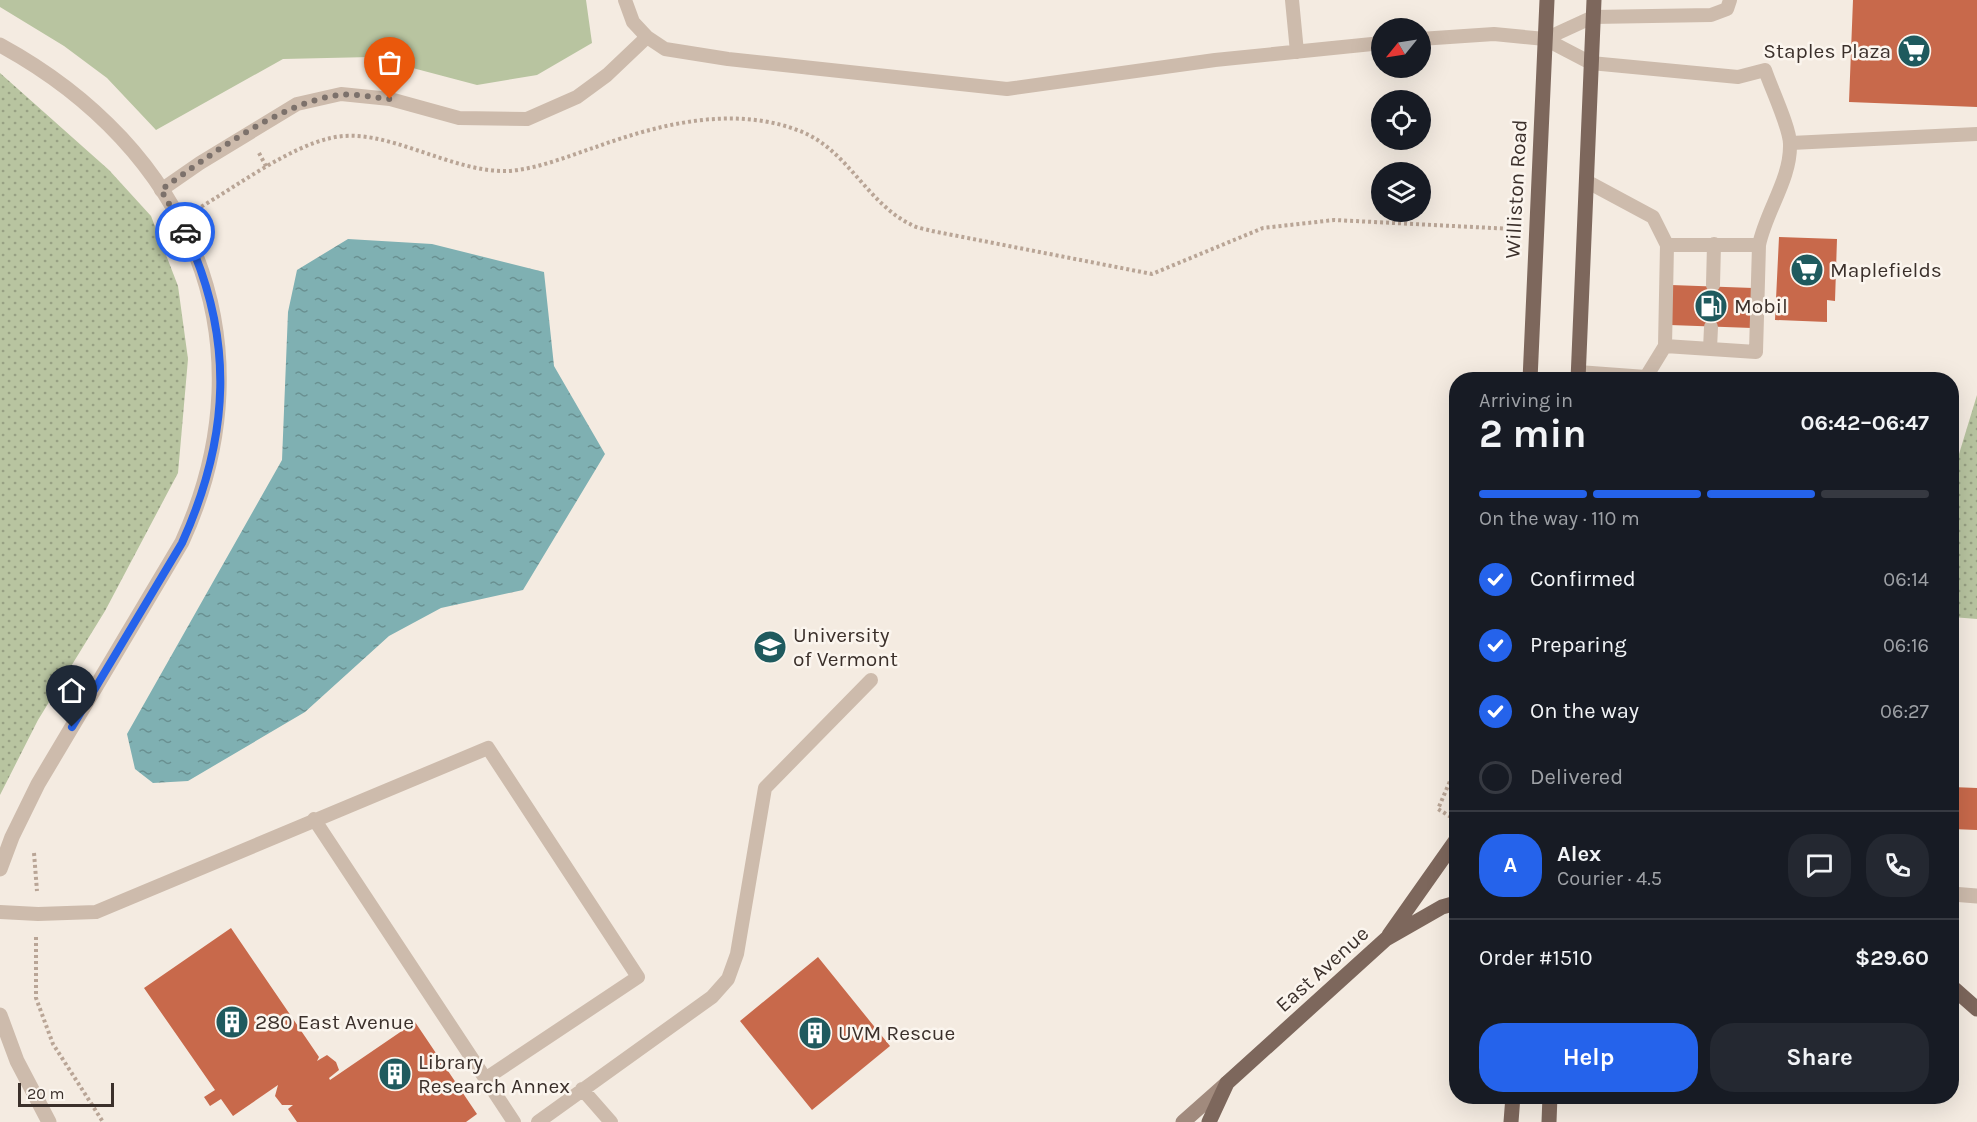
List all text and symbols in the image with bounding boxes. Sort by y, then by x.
north arrow [1371,18,1431,78]
map controls [1371,18,1431,222]
supermarket icon: Staples Plaza [1896,33,1932,69]
pin [364,37,415,99]
place label: Staples Plaza [1763,39,1891,63]
icon: bag [373,46,406,79]
button: locate [1371,90,1431,150]
street label: Williston Road [1500,119,1532,259]
button: layers [1371,162,1431,222]
courier [155,202,215,262]
icon: car [169,216,202,249]
supermarket icon: Maplefields [1789,252,1825,288]
place label: Maplefields [1830,258,1942,282]
fuel station icon: Mobil [1693,288,1729,324]
place label: Mobil [1734,294,1788,318]
text: Arriving in [1479,389,1573,412]
text: 06:42–06:47 [1801,410,1929,436]
text: 2 min [1479,411,1587,457]
text: On the way · 110 m [1479,507,1640,530]
icon: check [1479,563,1512,596]
text: Confirmed [1530,566,1636,592]
text: 06:14 [1883,568,1929,591]
place label: University of Vermont [793,623,898,671]
school or university icon: University of Vermont [752,629,788,665]
icon: check [1479,629,1512,662]
text: Preparing [1530,632,1627,658]
text: 06:16 [1883,634,1929,657]
pin [46,665,97,727]
icon: home [55,674,88,707]
icon: check [1479,695,1512,728]
text: On the way [1530,698,1639,724]
text: 06:27 [1880,700,1929,723]
text: Delivered [1530,764,1623,790]
button: chat [1788,834,1851,897]
button: phone [1866,834,1929,897]
text: Alex [1557,841,1601,867]
text: A [1504,852,1517,878]
text: Courier · 4.5 [1557,867,1662,890]
street label: East Avenue [1271,921,1373,1017]
text: Order #1510 [1479,945,1592,971]
text: $29.60 [1855,945,1929,971]
building icon: 280 East Avenue [214,1004,250,1040]
place label: 280 East Avenue [255,1010,414,1034]
building icon: UVM Rescue [797,1015,833,1051]
place label: UVM Rescue [838,1021,955,1045]
button: Help [1479,1023,1698,1092]
button: Share [1710,1023,1929,1092]
place label: Library Research Annex [418,1050,570,1098]
building icon: Library Research Annex [377,1056,413,1092]
scale bar [18,1080,114,1108]
text: 20 m [27,1084,65,1103]

